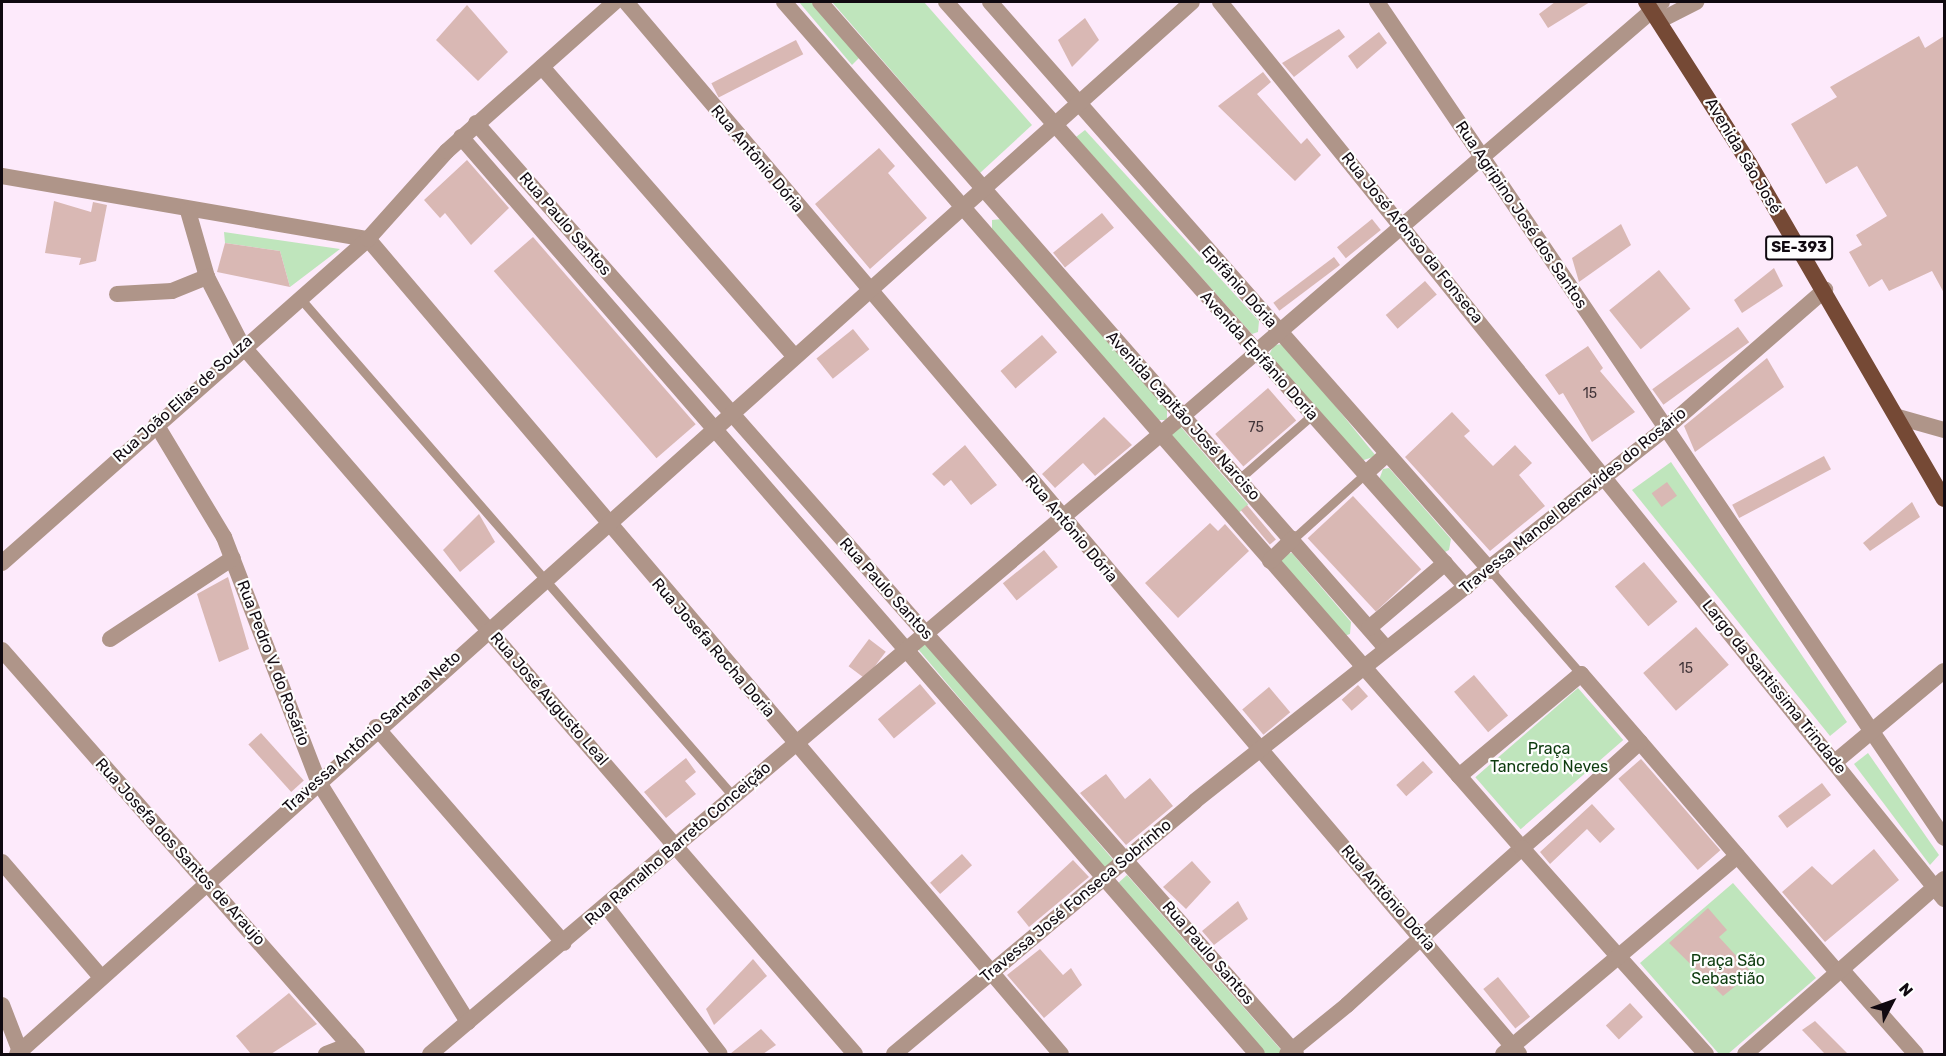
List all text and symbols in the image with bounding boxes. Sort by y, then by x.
street label: Avenida São José [1701,95,1785,217]
street label: Rua Antônio Dória [706,101,808,217]
street label: Rua Agripino José dos Santos [1451,117,1591,313]
street label: Rua José Afonso da Fonseca [1337,148,1487,328]
street label: Rua Paulo Santos [515,168,615,280]
road number: SE-393 [1764,236,1834,260]
street label: Epifânio Dória [1197,242,1281,332]
street label: Avenida Epifânio Doria [1196,287,1322,425]
street label: Avenida Capitão José Narciso [1102,327,1264,505]
street label: Rua João Elias de Souza [109,331,257,467]
house number: 15 [1583,386,1597,402]
street label: Travessa Manoel Benevides do Rosário [1456,404,1690,598]
house number: 75 [1248,420,1264,436]
street label: Rua Antônio Dória [1020,471,1122,587]
street label: Rua Paulo Santos [835,534,937,644]
street label: Rua Josefa Rocha Doria [647,575,779,721]
street label: Rua Pedro V. do Rosário [232,577,314,749]
street label: Largo da Santissima Trindade [1698,596,1850,778]
street label: Rua José Augusto Leal [486,628,612,770]
street label: Travessa Antônio Santana Neto [279,647,465,817]
house number: 15 [1679,661,1693,677]
park label: Praça Tancredo Neves [1490,739,1608,777]
street label: Rua Josefa dos Santos de Araujo [91,754,269,950]
street label: Rua Ramalho Barreto Conceição [581,758,775,930]
street label: Travessa José Fonseca Sobrinho [977,815,1175,987]
street label: Rua Antônio Dória [1337,841,1439,955]
street label: Rua Paulo Santos [1158,897,1258,1009]
park label: Praça São Sebastião [1691,951,1765,989]
north arrow [1862,972,1922,1032]
text: N [1895,979,1917,1000]

